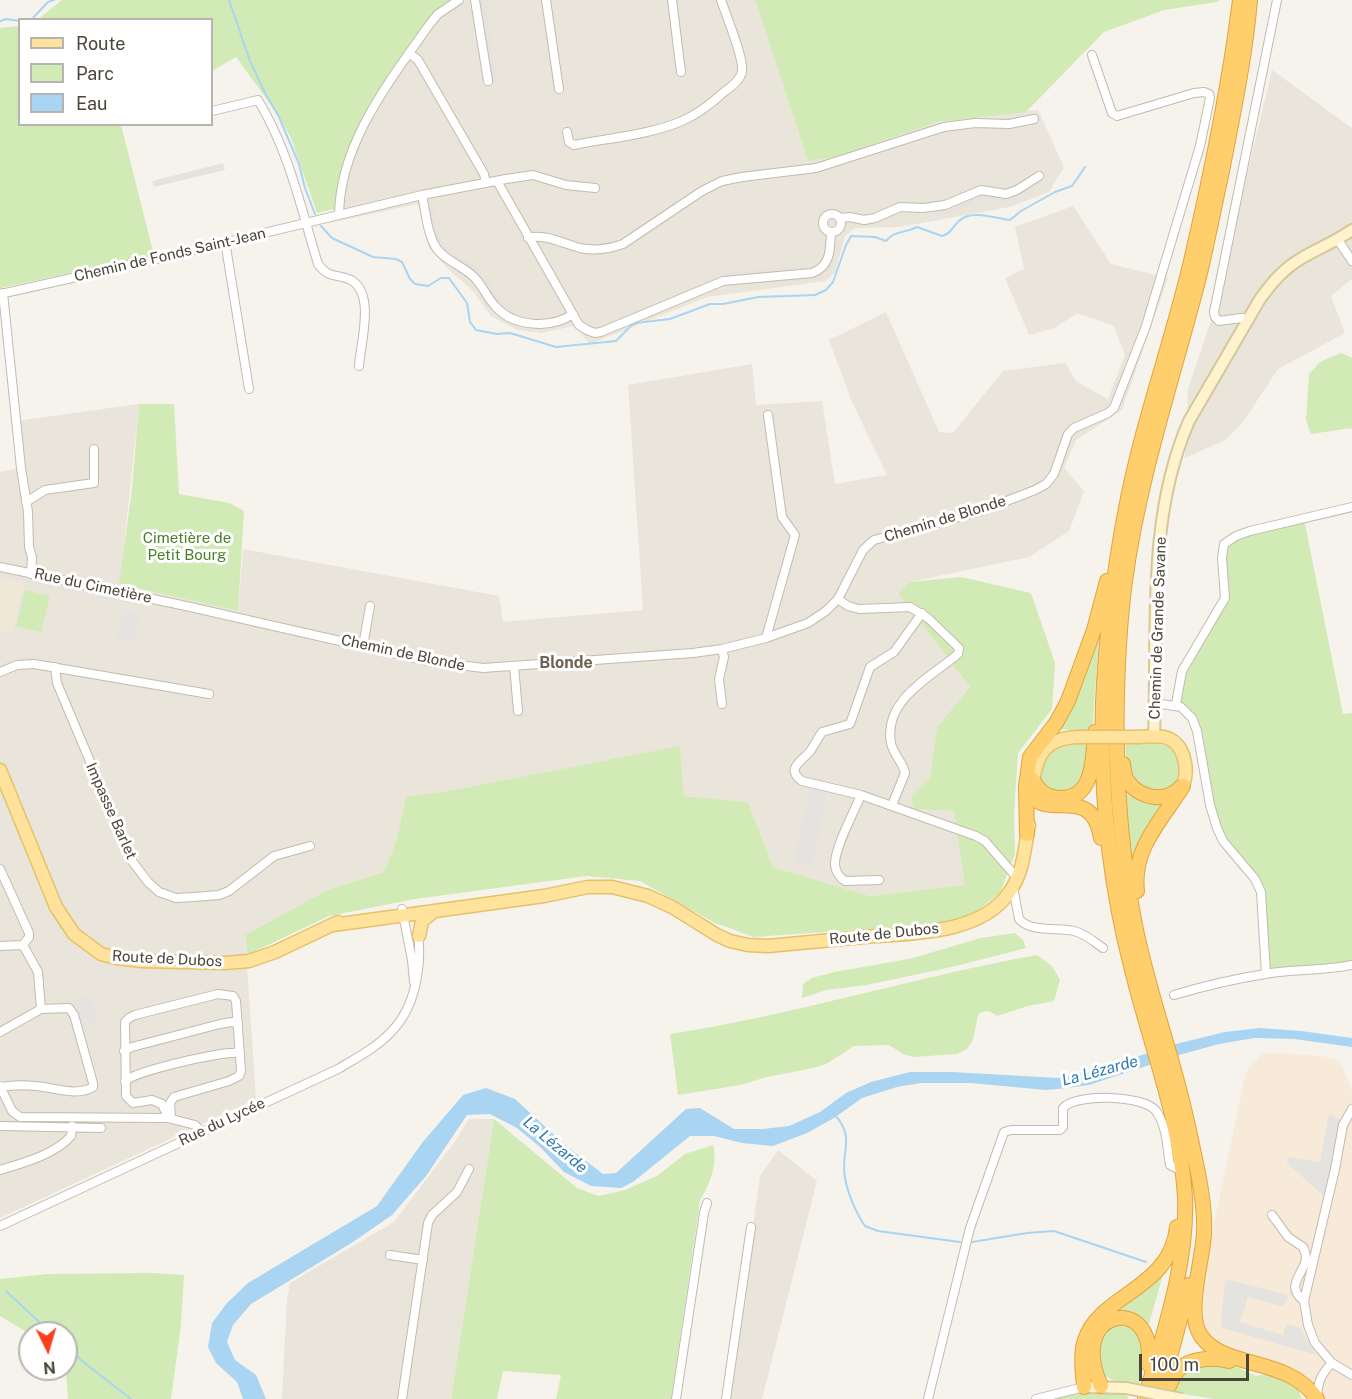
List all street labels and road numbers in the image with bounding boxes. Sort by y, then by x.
street label: Chemin de Fonds Saint-Jean [73,224,267,286]
street label: Chemin de Blonde [882,492,1008,546]
street label: Chemin de Grande Savane [1146,536,1170,720]
street label: Rue du Cimetière [33,565,153,607]
street label: Chemin de Blonde [339,631,467,675]
street label: Impasse Barlet [82,760,140,862]
street label: Route de Dubos [828,919,940,949]
street label: Route de Dubos [112,947,222,971]
street label: Rue du Lycée [176,1094,268,1150]

